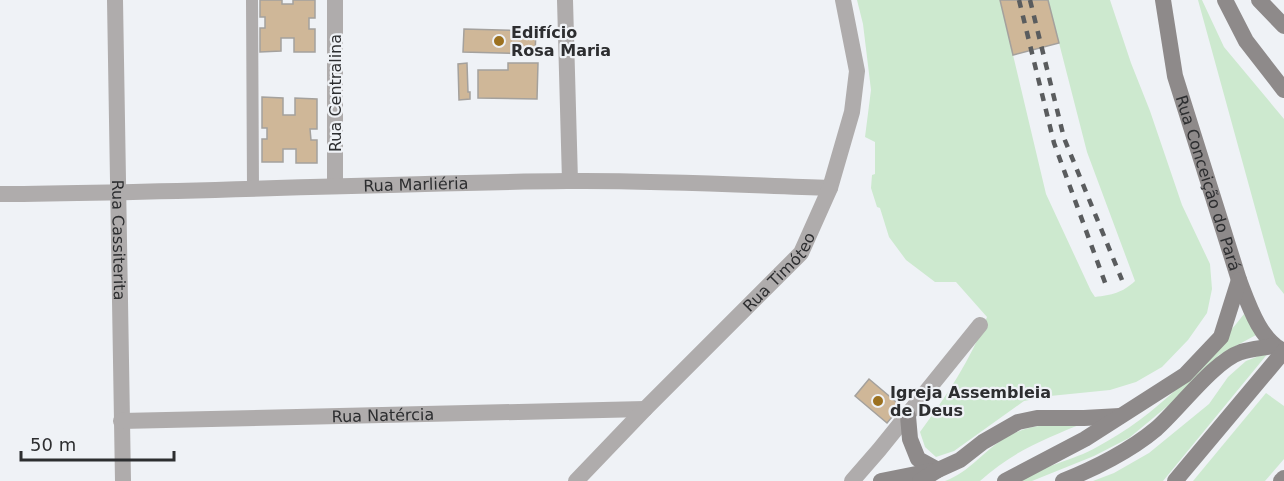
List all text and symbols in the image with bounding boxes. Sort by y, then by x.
place label: Edifício Rosa Maria [511,23,611,60]
street label: Rua Centralina [326,34,345,152]
marker: Edifício Rosa Maria [492,34,506,48]
street label: Rua Conceição do Pará [1172,93,1245,273]
street label: Rua Marliéria [363,173,469,195]
street label: Rua Cassiterita [108,179,129,301]
street label: Rua Timóteo [739,229,819,315]
place label: Igreja Assembleia de Deus [890,383,1051,420]
marker: Igreja Assembleia de Deus [871,394,885,408]
street label: Rua Natércia [331,404,434,426]
scale bar [21,424,174,462]
text: 50 m [30,434,76,455]

